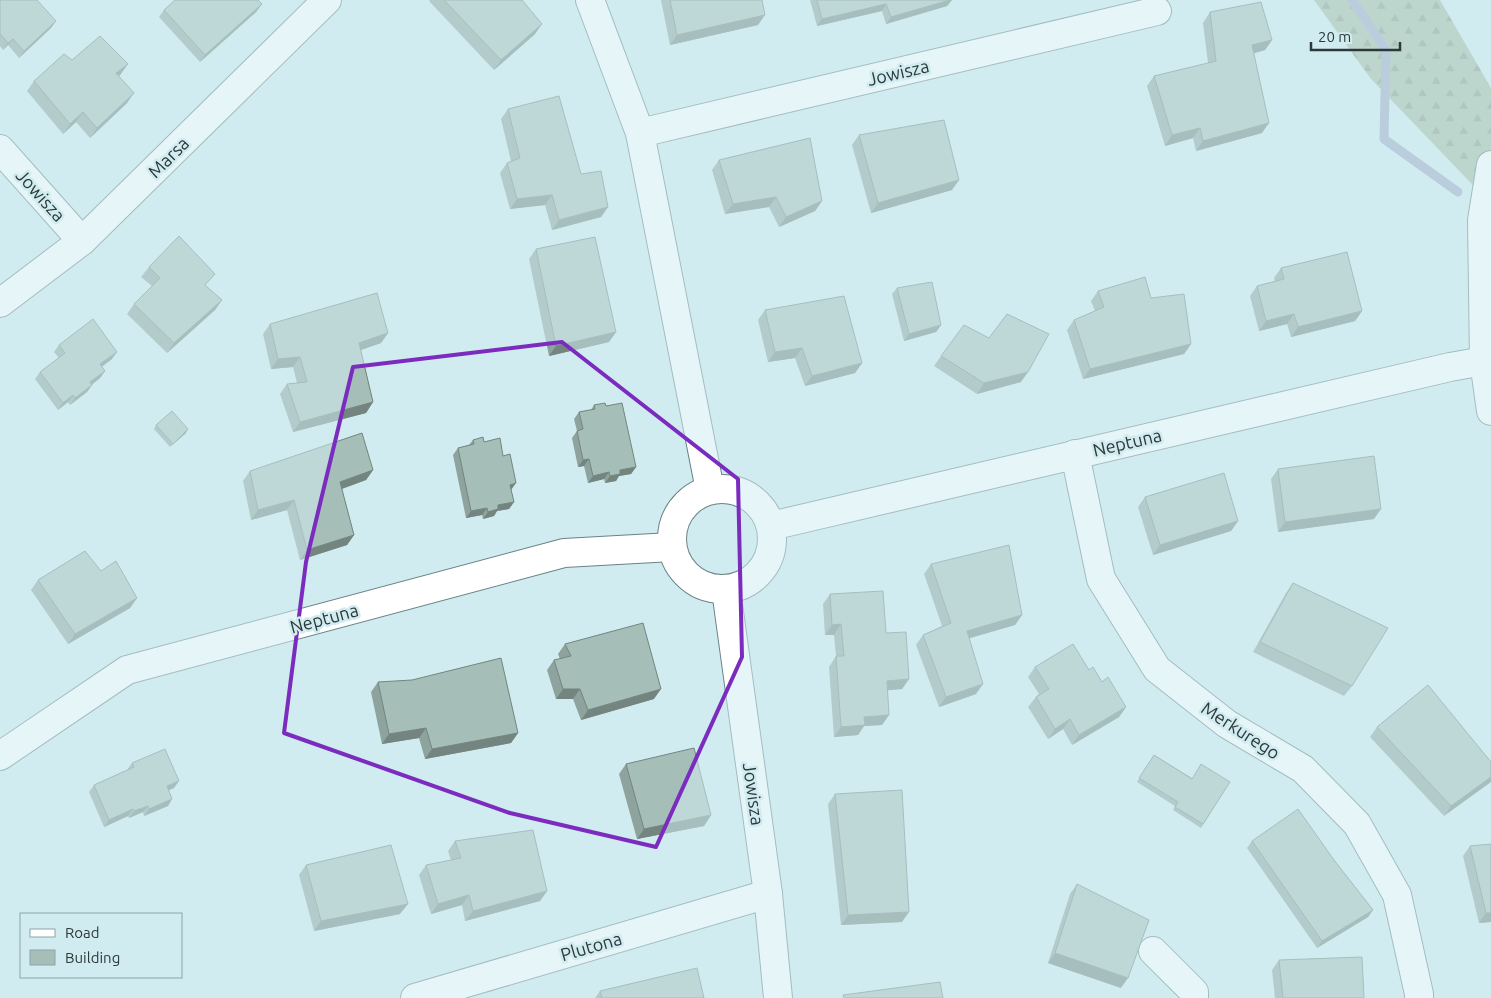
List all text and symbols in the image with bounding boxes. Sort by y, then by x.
scale bar [1311,20,1400,52]
text: 20 m [1318,28,1351,45]
street label: Jowisza [865,55,931,89]
street label: Marsa [144,133,192,181]
street label: Jowisza [12,165,70,225]
street label: Neptuna [1091,424,1163,460]
street label: Neptuna [288,599,360,637]
street label: Merkurego [1198,697,1284,763]
street label: Jowisza [740,761,768,827]
legend [20,913,182,978]
text: Road [65,924,100,941]
street label: Plutona [558,928,624,964]
text: Building [65,949,120,966]

